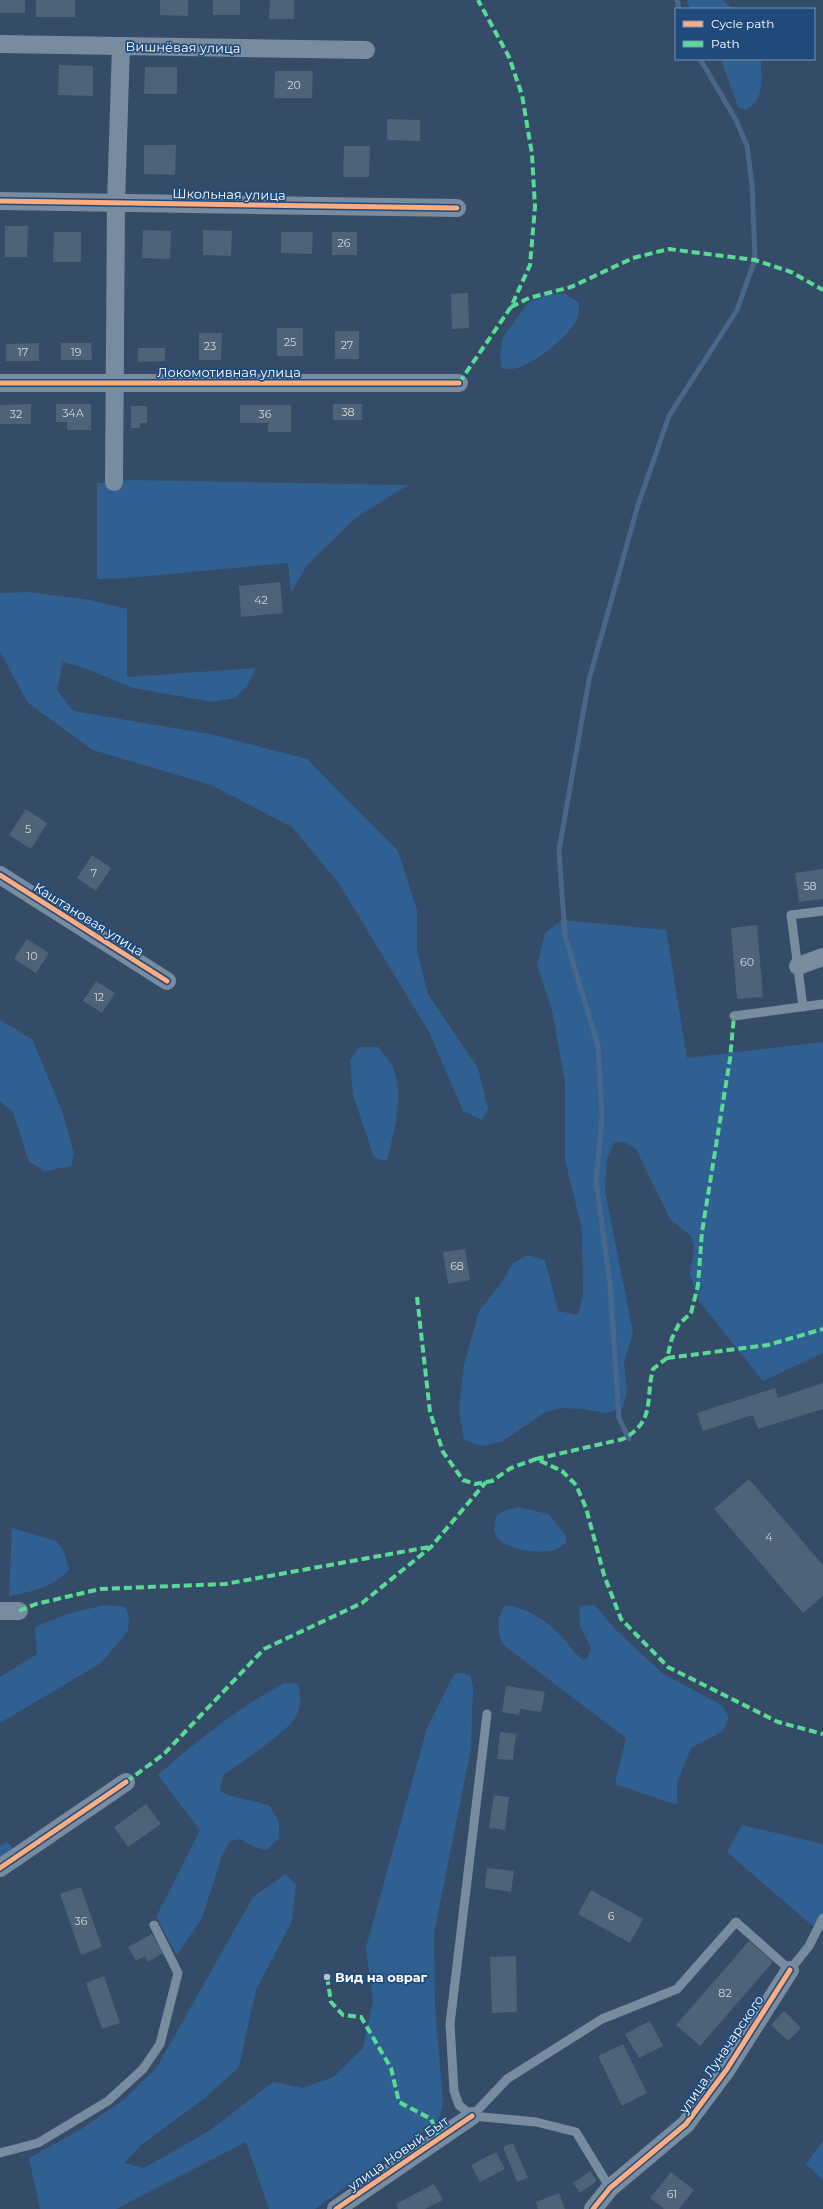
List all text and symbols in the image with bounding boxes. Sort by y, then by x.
legend [675,8,815,60]
text: Cycle path [711,16,774,31]
text: Path [711,36,740,51]
street label: Вишнёвая улица [125,38,241,56]
house number: 20 [287,78,301,92]
street label: Школьная улица [172,185,286,203]
house number: 26 [338,236,351,250]
house number: 25 [284,335,296,349]
house number: 27 [341,338,353,352]
house number: 23 [204,339,216,353]
house number: 17 [18,345,28,359]
house number: 19 [71,345,82,359]
street label: Локомотивная улица [157,364,301,380]
house number: 38 [341,405,355,419]
house number: 34А [62,406,85,420]
house number: 32 [10,407,22,421]
house number: 36 [259,407,272,421]
house number: 42 [254,593,268,607]
house number: 5 [25,822,31,836]
house number: 7 [91,866,97,880]
street label: Каштановая улица [31,879,147,959]
house number: 58 [803,879,817,893]
house number: 10 [26,949,38,963]
house number: 60 [740,955,754,969]
house number: 12 [94,990,104,1004]
house number: 68 [450,1259,464,1273]
house number: 4 [765,1530,773,1544]
house number: 6 [608,1909,615,1923]
house number: 36 [75,1914,88,1928]
place label: Вид на овраг [335,1969,428,1985]
marker: Вид на овраг [322,1972,332,1982]
house number: 82 [718,1986,732,2000]
street label: улица Луначарского [675,1992,767,2117]
street label: улица Новый Быт [344,2112,452,2194]
house number: 61 [667,2187,677,2201]

